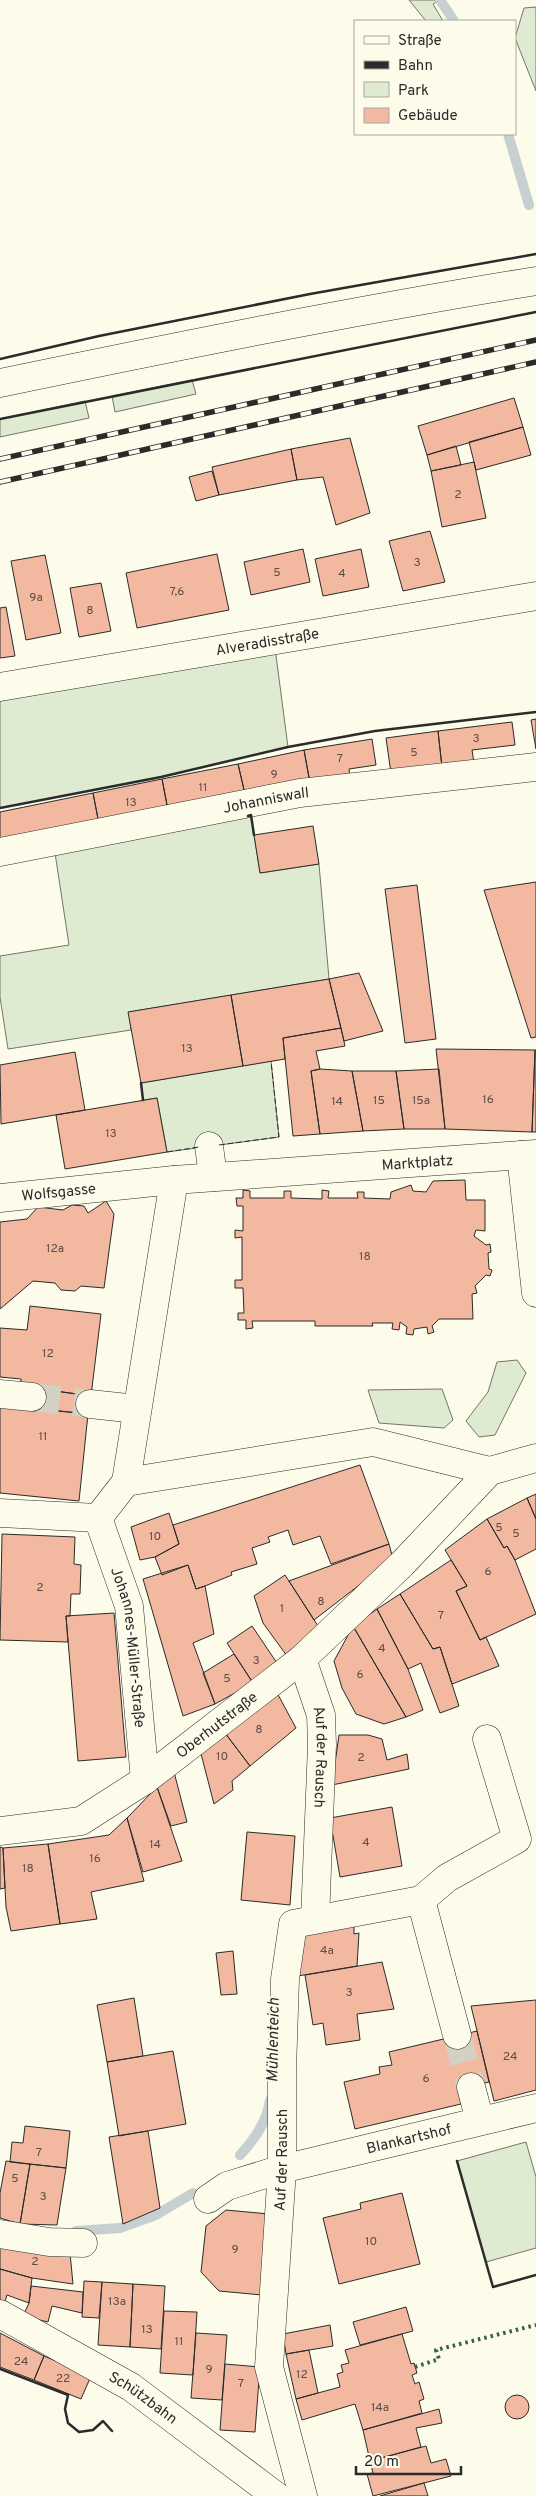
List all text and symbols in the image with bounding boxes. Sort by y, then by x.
legend [354,20,516,135]
text: Straße [398,32,442,51]
text: Bahn [398,57,433,76]
text: Park [398,82,429,101]
text: Gebäude [398,107,458,126]
house number: 2 [454,487,462,503]
house number: 3 [413,555,421,571]
house number: 5 [273,565,281,581]
house number: 4 [338,566,346,582]
house number: 7,6 [170,584,184,600]
house number: 9a [29,590,43,606]
house number: 8 [86,603,94,619]
street label: Alveradisstraße [214,625,321,661]
house number: 3 [472,731,480,747]
house number: 5 [410,745,418,761]
house number: 7 [337,751,343,767]
house number: 9 [270,767,278,783]
house number: 11 [199,780,207,796]
street label: Johanniswall [222,784,310,819]
house number: 13 [125,795,137,811]
house number: 13 [181,1041,193,1057]
house number: 16 [482,1092,494,1108]
house number: 15 [373,1093,385,1109]
house number: 15a [412,1093,430,1109]
house number: 14 [331,1094,343,1110]
house number: 13 [105,1126,117,1142]
street label: Marktplatz [381,1152,454,1176]
street label: Wolfsgasse [21,1180,97,1207]
house number: 12a [46,1241,64,1257]
house number: 18 [359,1249,371,1265]
house number: 12 [42,1346,54,1362]
house number: 11 [39,1429,47,1445]
house number: 5 [495,1520,503,1536]
house number: 5 [512,1526,520,1542]
house number: 10 [149,1529,161,1545]
house number: 6 [484,1564,492,1580]
street label: Johannes-Müller-Straße [105,1565,148,1729]
house number: 2 [36,1580,44,1596]
house number: 8 [317,1594,325,1610]
house number: 1 [280,1601,284,1617]
house number: 7 [438,1608,444,1624]
house number: 4 [378,1641,386,1657]
house number: 3 [252,1653,260,1669]
house number: 6 [356,1667,364,1683]
house number: 5 [223,1671,231,1687]
street label: Oberhutstraße [173,1689,262,1763]
street label: Auf der Rausch [308,1704,330,1808]
house number: 8 [255,1722,263,1738]
house number: 10 [216,1749,228,1765]
house number: 2 [357,1750,365,1766]
house number: 4 [362,1835,370,1851]
house number: 14 [149,1837,161,1853]
house number: 16 [89,1851,101,1867]
house number: 18 [22,1861,34,1877]
house number: 4a [320,1943,334,1959]
house number: 3 [345,1985,353,2001]
water label: Mühlenteich [263,1997,285,2083]
house number: 24 [503,2049,517,2065]
house number: 6 [422,2071,430,2087]
street label: Auf der Rausch [271,2109,293,2212]
street label: Blankartshof [365,2121,453,2159]
house number: 7 [36,2145,42,2161]
house number: 5 [11,2171,19,2187]
house number: 3 [39,2189,47,2205]
house number: 10 [365,2234,377,2250]
house number: 9 [231,2242,239,2258]
house number: 2 [31,2254,39,2270]
house number: 13a [108,2294,126,2310]
house number: 13 [141,2322,153,2338]
house number: 11 [175,2334,183,2350]
house number: 24 [14,2354,28,2370]
house number: 9 [205,2362,213,2378]
house number: 12 [296,2367,308,2383]
street label: Schützbahn [105,2368,181,2429]
house number: 22 [56,2371,70,2387]
house number: 7 [238,2376,244,2392]
house number: 14a [371,2400,389,2416]
scale bar [356,2444,461,2476]
text: 20 m [364,2453,399,2472]

